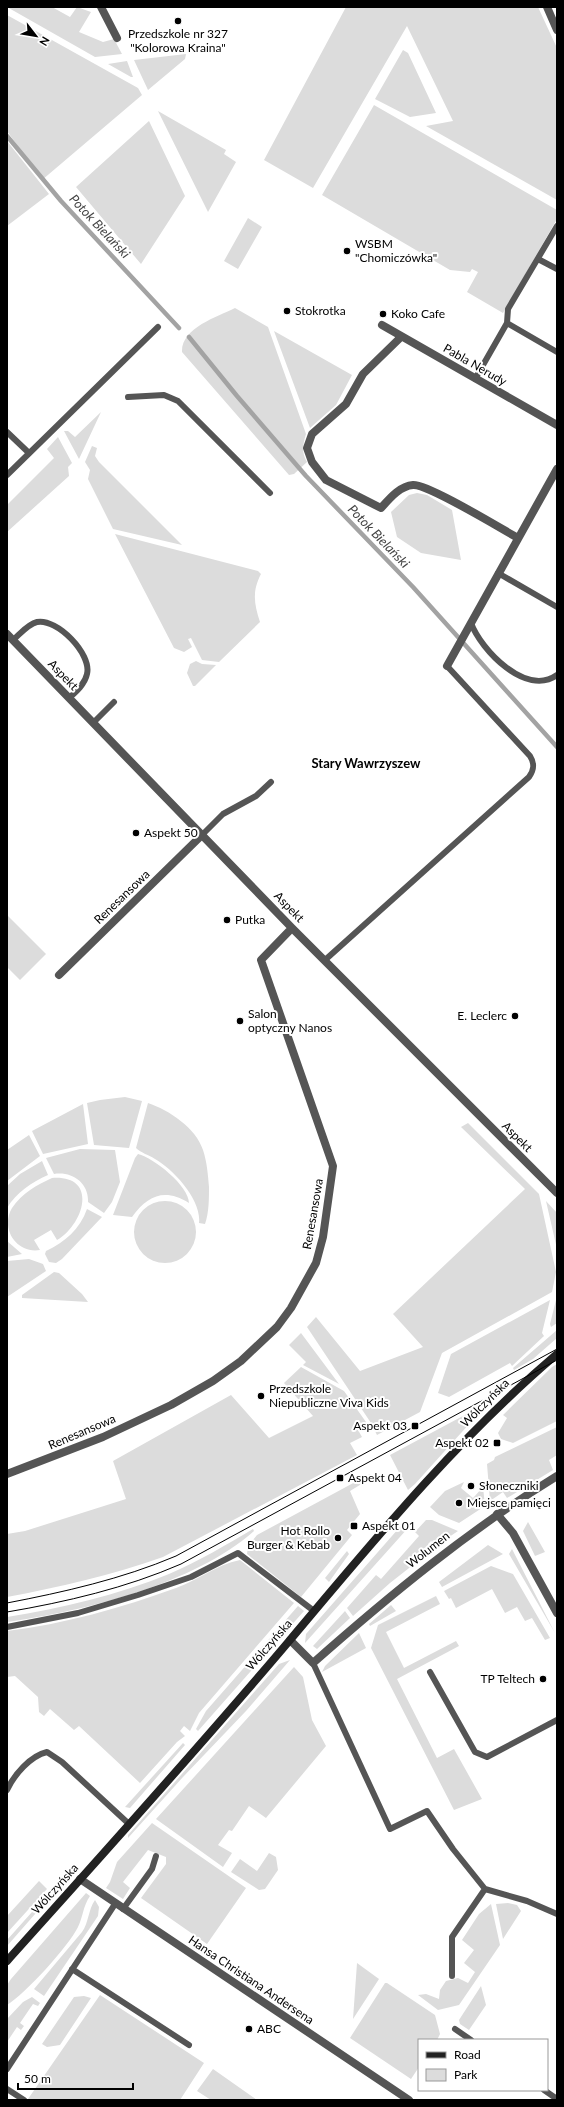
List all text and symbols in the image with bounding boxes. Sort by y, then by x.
north arrow [16,16,56,56]
marker: Przedszkole nr 327 "Kolorowa Kraina" [173,16,183,26]
place label: Przedszkole nr 327 "Kolorowa Kraina" [128,26,228,55]
text: N [37,34,53,48]
water label: Potok Bielański [66,191,134,261]
place label: WSBM "Chomiczówka" [355,236,437,265]
marker: WSBM "Chomiczówka" [342,246,352,256]
place label: Stokrotka [295,303,346,318]
marker: Stokrotka [282,306,292,316]
place label: Koko Cafe [391,306,445,321]
marker: Koko Cafe [378,309,388,319]
street label: Pabla Nerudy [441,340,510,389]
water label: Potok Bielański [345,501,413,571]
street label: Aspekt [45,656,82,694]
district label: Stary Wawrzyszew [312,755,421,771]
place label: Aspekt 50 [144,825,198,840]
marker: Aspekt 50 [131,828,141,838]
street label: Renesansowa [91,866,153,927]
street label: Aspekt [271,888,308,926]
place label: Putka [235,912,265,927]
marker: Putka [222,915,232,925]
place label: Salon optyczny Nanos [248,1006,332,1035]
place label: E. Leclerc [457,1008,507,1023]
marker: E. Leclerc [510,1011,520,1021]
marker: Salon optyczny Nanos [235,1016,245,1026]
street label: Aspekt [499,1118,536,1155]
street label: Renesansowa [299,1177,326,1250]
street label: Wólczyńska [457,1375,512,1430]
place label: Przedszkole Niepubliczne Viva Kids [269,1381,389,1410]
marker: Przedszkole Niepubliczne Viva Kids [256,1391,266,1401]
street label: Renesansowa [46,1411,118,1452]
place label: Aspekt 03 [353,1418,407,1433]
marker: Aspekt 03 [410,1421,420,1431]
place label: Aspekt 02 [435,1435,489,1450]
marker: Aspekt 02 [492,1438,502,1448]
place label: Aspekt 04 [348,1470,402,1485]
marker: Aspekt 04 [335,1473,345,1483]
place label: Słoneczniki [479,1478,539,1493]
marker: Słoneczniki [466,1481,476,1491]
place label: Miejsce pamięci [467,1495,551,1510]
marker: Miejsce pamięci [454,1498,464,1508]
place label: Aspekt 01 [362,1518,416,1533]
marker: Aspekt 01 [349,1521,359,1531]
place label: Hot Rollo Burger & Kebab [247,1523,330,1552]
street label: Wolumen [403,1528,452,1571]
marker: Hot Rollo Burger & Kebab [333,1533,343,1543]
street label: Wólczyńska [242,1616,295,1673]
place label: TP Teltech [481,1671,535,1686]
marker: TP Teltech [538,1674,548,1684]
street label: Wólczyńska [28,1860,81,1917]
street label: Hansa Christiana Andersena [186,1932,317,2027]
place label: ABC [257,2021,281,2036]
marker: ABC [244,2024,254,2034]
legend [418,2039,548,2091]
text: Road [454,2047,481,2062]
scale bar [18,2065,133,2091]
text: Park [454,2067,478,2082]
text: 50 m [24,2071,51,2086]

